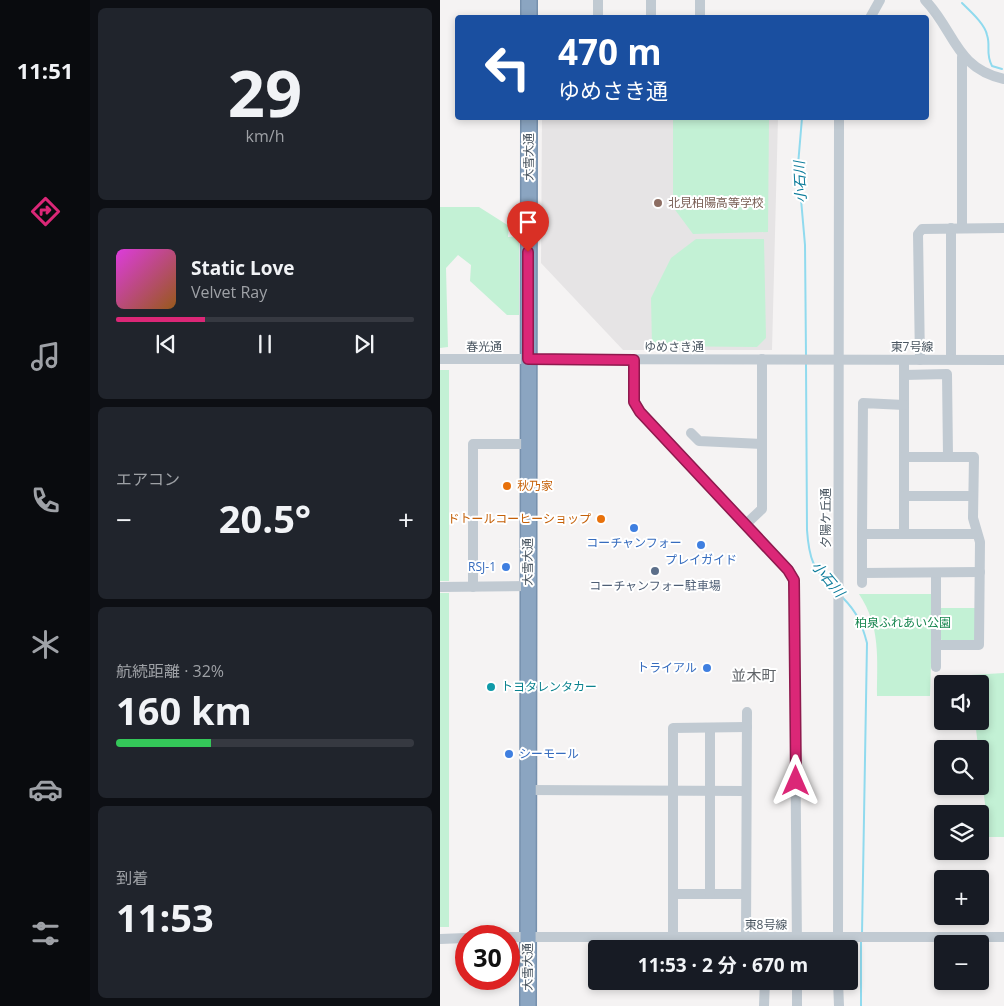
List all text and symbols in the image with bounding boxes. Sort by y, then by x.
text: 470 m [558,28,662,75]
icon: left [475,35,540,100]
text: 29 [228,48,302,136]
text: 11:51 [17,55,73,85]
text: ゆめさき通 [558,75,668,105]
text: km/h [246,125,284,147]
street label: 大雪大通 [520,133,537,181]
water label: 小石川 [789,159,810,203]
icon: directions [28,194,63,229]
place label: 北見柏陽高等学校 [668,194,764,211]
marker: 北見柏陽高等学校 [652,197,664,209]
pin [507,201,549,252]
icon: arrive [514,208,542,236]
text: Static Love [191,255,294,281]
text: Velvet Ray [191,281,267,303]
icon: previous [152,330,180,358]
icon: pause [251,330,279,358]
icon: next [350,330,378,358]
street label: 春光通 [466,338,502,355]
street label: ゆめさき通 [644,338,704,355]
street label: 東7号線 [891,338,933,355]
icon: music [28,339,63,374]
text: エアコン [116,468,180,490]
place label: 秋乃家 [517,477,553,494]
marker: 秋乃家 [501,480,513,492]
icon: phone [28,483,63,518]
street label: 夕陽ケ丘通 [817,488,834,548]
text: 20.5° [219,492,311,544]
text: − [116,500,132,538]
text: + [398,500,414,538]
place label: ドトールコーヒーショップ [447,510,591,527]
marker: ドトールコーヒーショップ [595,513,607,525]
marker: コーチャンフォー [628,522,640,534]
place label: コーチャンフォー [586,534,682,551]
street label: 大雪大通 [519,538,536,586]
marker: プレイガイド [695,539,707,551]
place label: プレイガイド [665,551,737,568]
water label: 小石川 [808,556,850,602]
place label: RSJ-1 [468,558,496,575]
marker: RSJ-1 [500,561,512,573]
marker: コーチャンフォー駐車場 [649,565,661,577]
place label: コーチャンフォー駐車場 [589,577,721,594]
park label: 柏泉ふれあい公園 [855,614,951,631]
icon: climate [28,627,63,662]
place label: トライアル [637,659,697,676]
text: 航続距離 · 32% [116,660,224,682]
marker: トライアル [701,662,713,674]
district label: 並木町 [731,665,777,685]
map controls [934,675,989,990]
button: sound [934,675,989,730]
place label: トヨタレンタカー [501,678,597,695]
marker: トヨタレンタカー [485,681,497,693]
text: 160 km [116,684,252,736]
button: search [934,740,989,795]
place label: シーモール [519,745,579,762]
marker: シーモール [503,748,515,760]
position arrow [769,754,821,806]
icon: car [28,772,63,807]
button: layers [934,805,989,860]
text: 到着 [116,867,148,889]
button: + [934,870,989,925]
text: 11:53 [116,891,214,943]
icon: filters [28,916,63,951]
street label: 東8号線 [745,916,787,933]
speed limit sign: 30 [455,925,520,990]
button: − [934,935,989,990]
street label: 大雪大通 [519,943,536,991]
text: 11:53 · 2 分 · 670 m [638,952,808,978]

